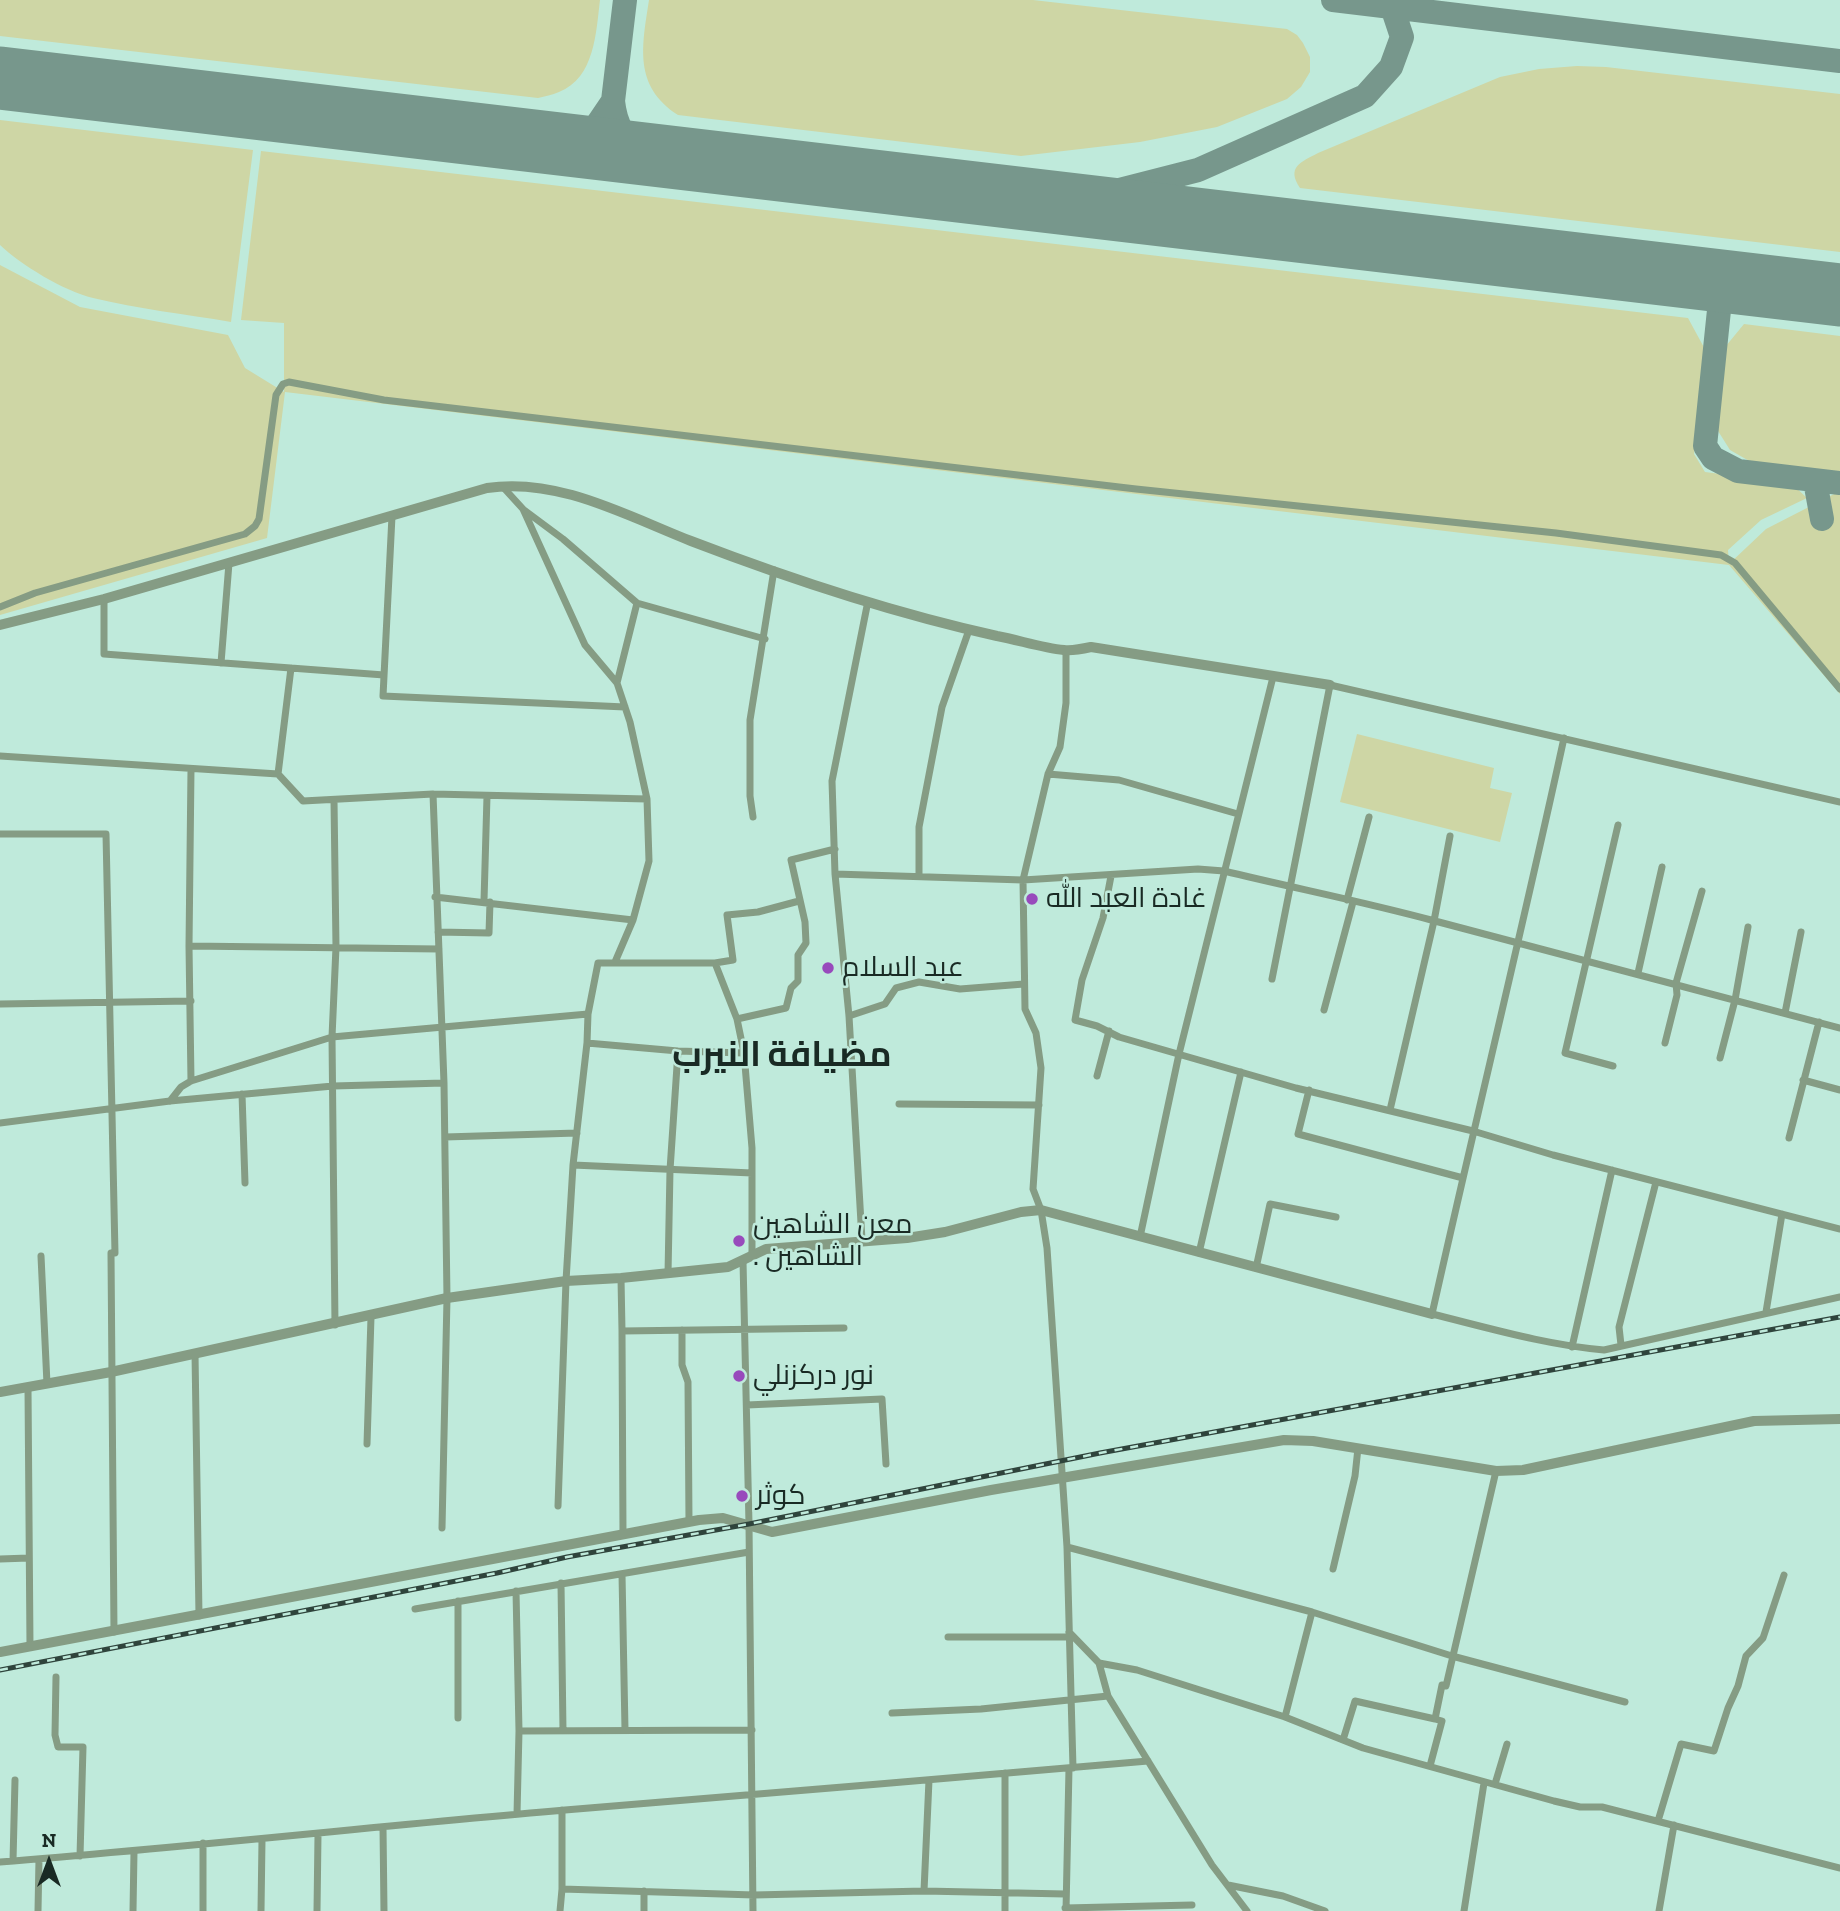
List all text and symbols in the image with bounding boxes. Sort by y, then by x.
place label: غادة العبد الله [1046,882,1207,916]
marker: غادة العبد الله [1024,891,1040,907]
place label: عبد السلام [842,951,964,985]
marker: عبد السلام [820,960,836,976]
district label: مضيافة النيرب [672,1035,892,1077]
place label: معن الشاهين . الشاهين [753,1208,912,1274]
marker: معن الشاهين . الشاهين [731,1233,747,1249]
place label: نور دركزنلي [753,1359,874,1393]
marker: نور دركزنلي [731,1368,747,1384]
place label: كوثر [756,1479,806,1513]
marker: كوثر [734,1488,750,1504]
north arrow [14,1827,84,1897]
text: N [42,1829,56,1852]

